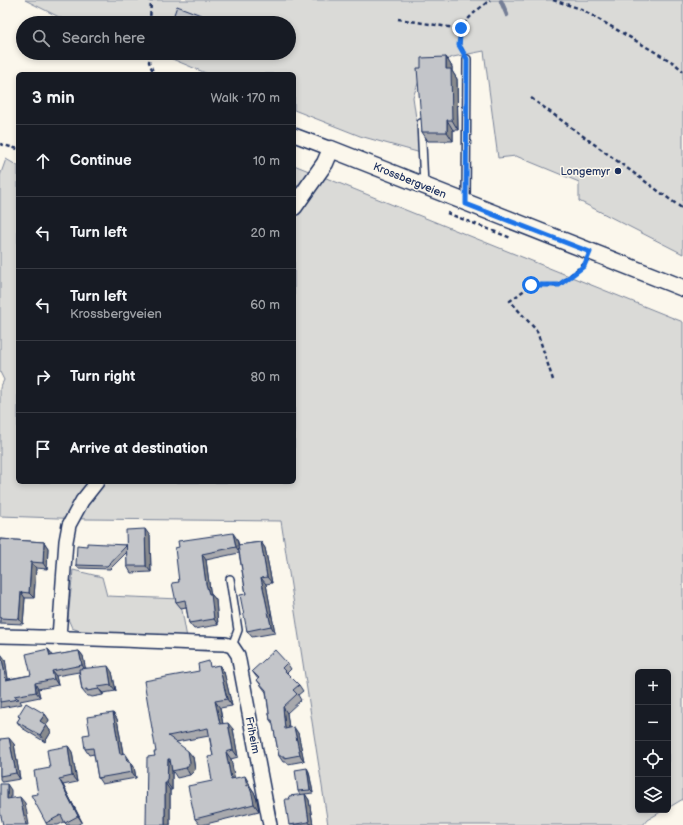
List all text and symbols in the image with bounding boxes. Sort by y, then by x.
search box [16,16,296,60]
route end [452,19,470,37]
icon: search [30,27,52,49]
text: Search here [62,29,145,48]
text: 3 min [32,88,75,108]
text: Walk · 170 m [210,90,280,106]
icon: ahead [32,150,54,172]
text: Continue [70,151,132,170]
text: 10 m [253,153,280,169]
street label: Krossbergveien [371,160,448,201]
place label: Longemyr [561,165,611,178]
marker: Longemyr [613,166,623,176]
icon: left [32,222,54,244]
text: Turn left [70,223,127,242]
text: 20 m [250,225,280,241]
route start [522,276,540,294]
text: Turn left [70,287,127,306]
icon: left [32,294,54,316]
text: 60 m [250,297,280,313]
text: Krossbergveien [70,306,162,322]
icon: right [32,366,54,388]
text: Turn right [70,367,135,386]
text: 80 m [251,369,280,385]
icon: arrive [32,438,54,460]
text: Arrive at destination [70,439,208,458]
map controls [635,669,671,813]
button: + [635,669,671,705]
button: − [635,705,671,741]
street label: Friheim [243,716,262,755]
button: locate [635,741,671,777]
button: layers [635,777,671,813]

